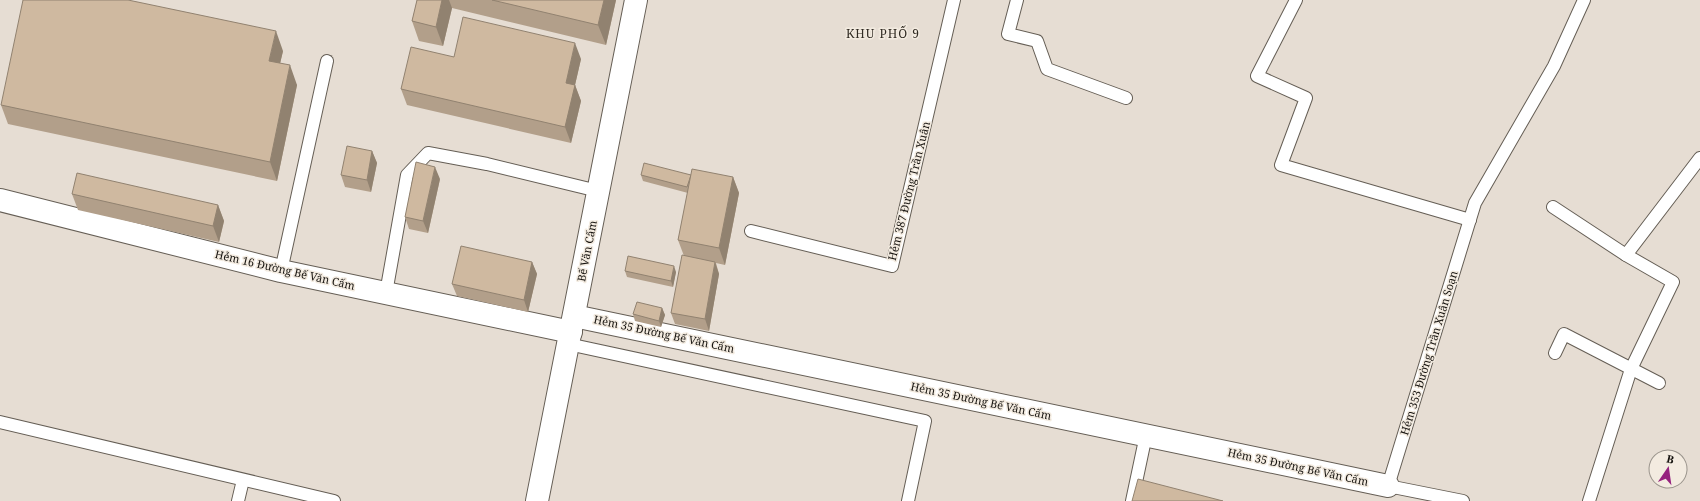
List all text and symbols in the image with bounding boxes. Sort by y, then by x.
district label: KHU PHỐ 9 [846,25,920,42]
street label: Hẻm 387 Đường Trần Xuân [884,120,933,262]
street label: Bế Văn Cấm [573,218,600,283]
street label: Hẻm 16 Đường Bế Văn Cấm [214,246,357,293]
street label: Hẻm 353 Đường Trần Xuân Soạn [1396,269,1461,437]
street label: Hẻm 35 Đường Bế Văn Cấm [592,311,736,356]
street label: Hẻm 35 Đường Bế Văn Cấm [909,378,1053,423]
street label: Hẻm 35 Đường Bế Văn Cấm [1226,444,1370,489]
north arrow [1648,449,1688,489]
text: B [1665,451,1676,467]

